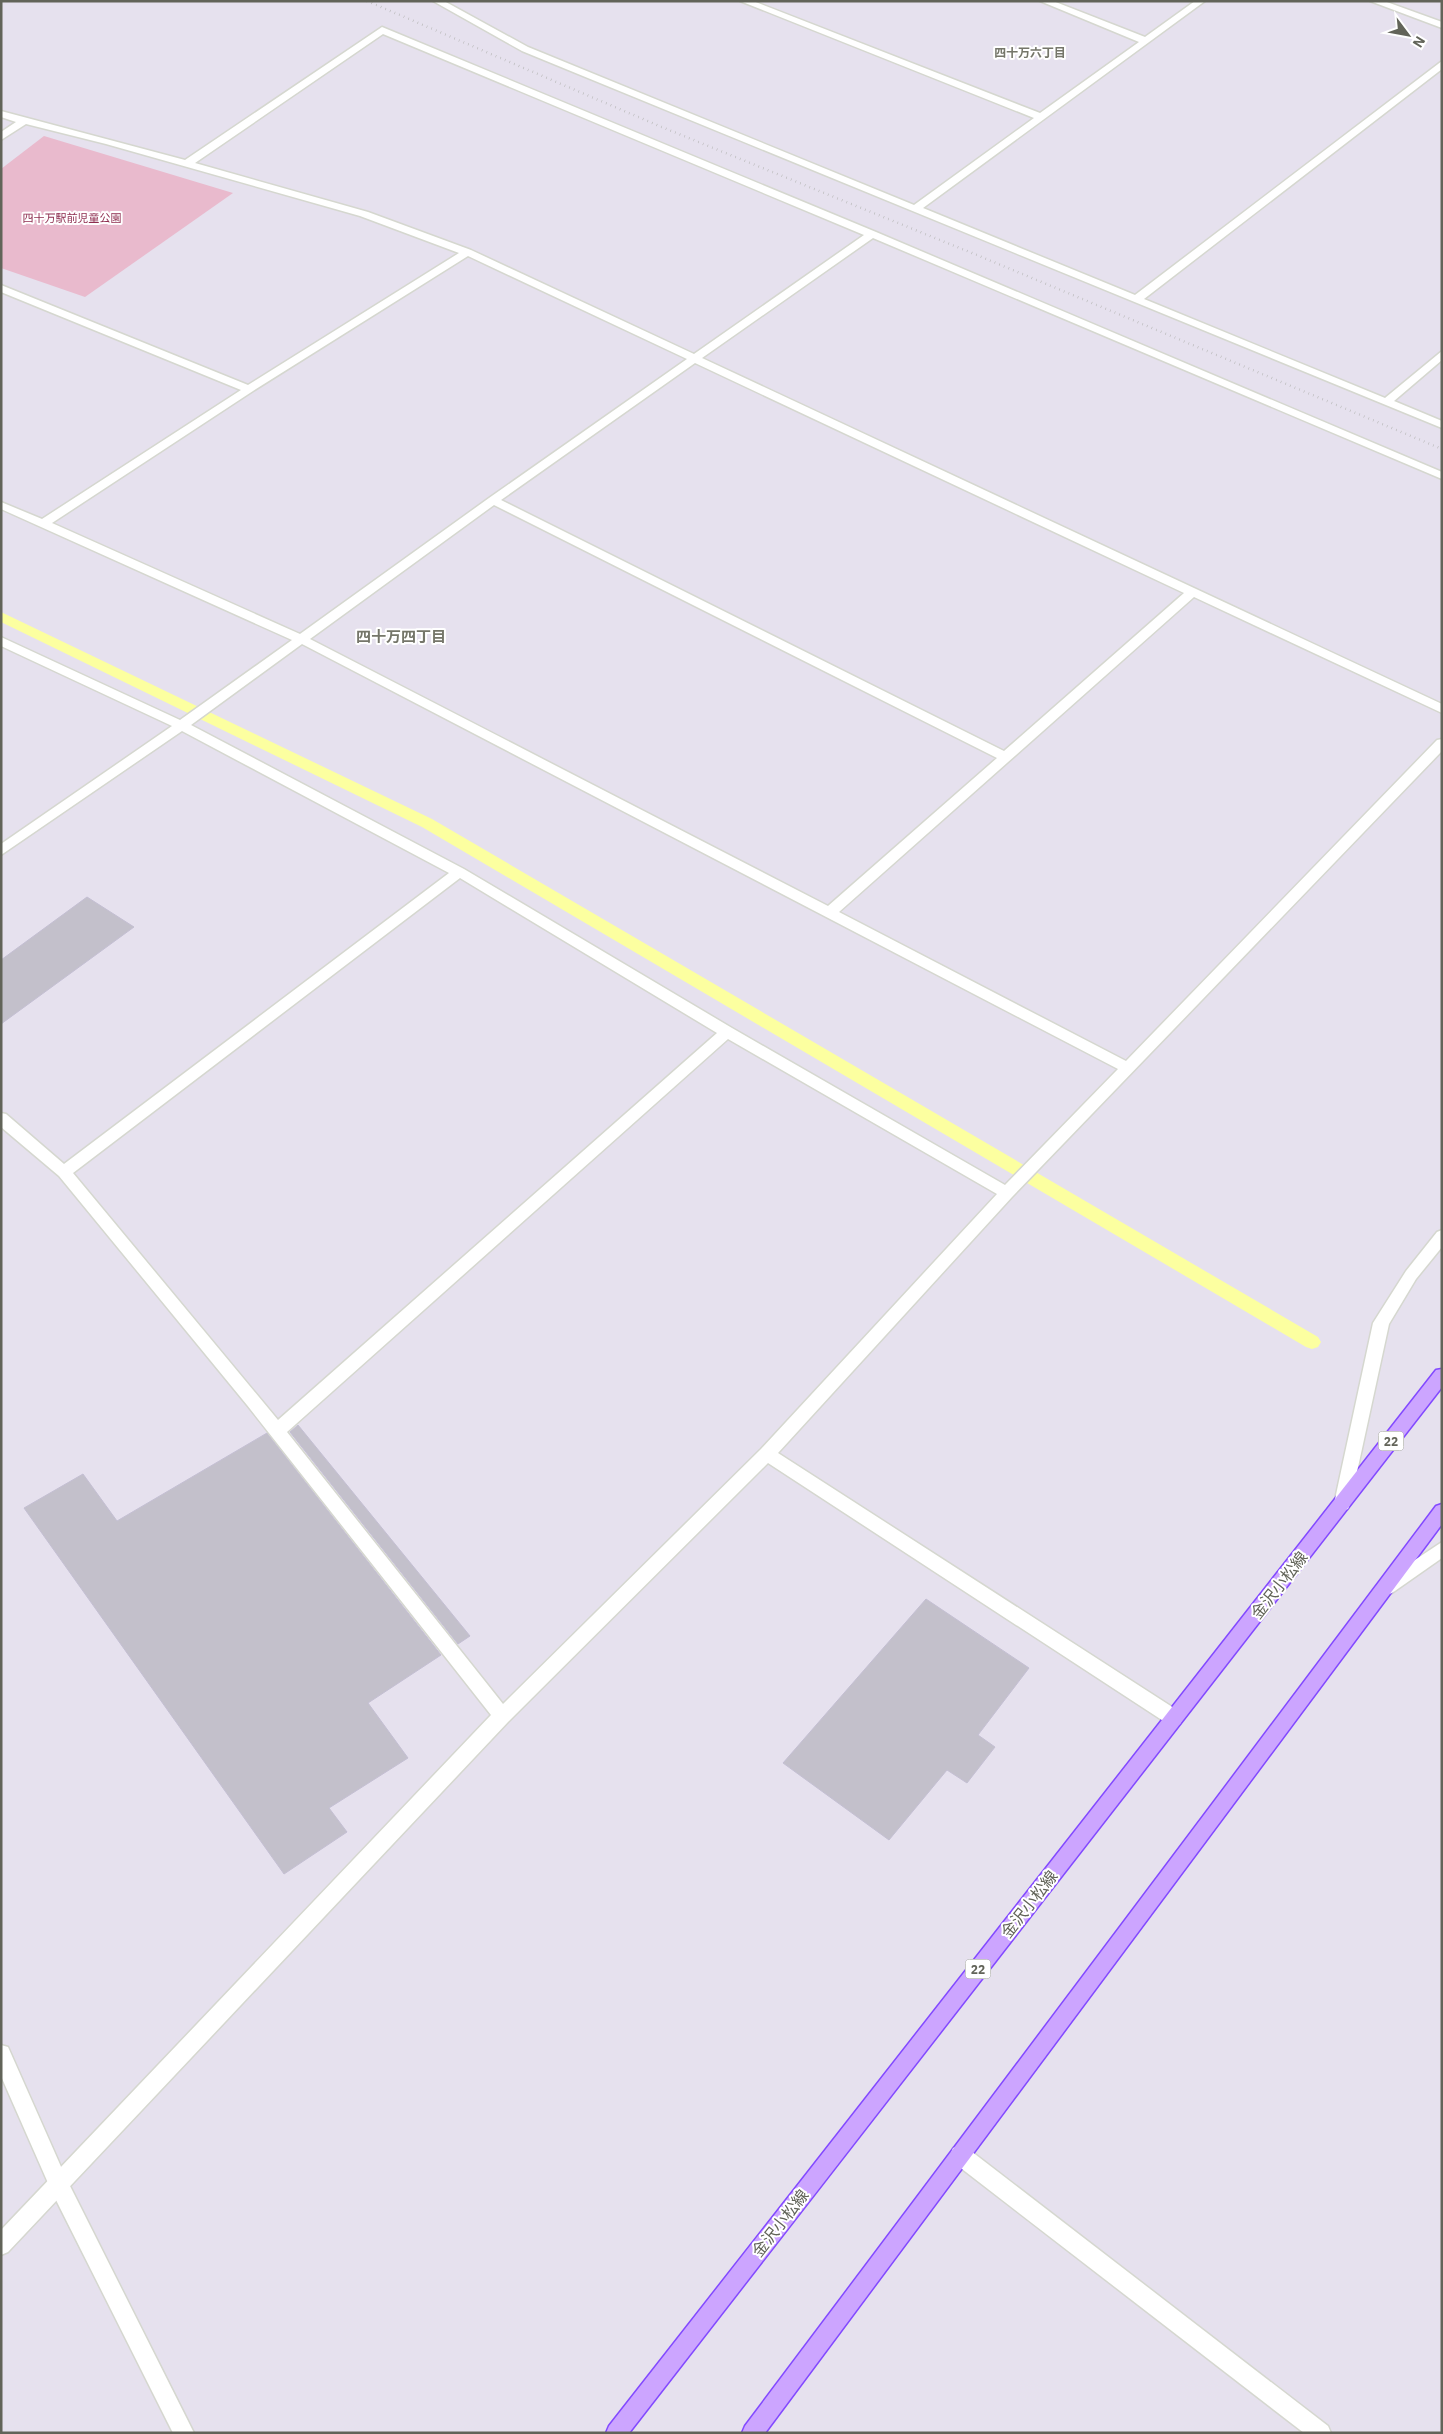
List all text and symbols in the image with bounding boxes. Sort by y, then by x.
north arrow [1383,10,1433,60]
text: N [1409,33,1429,51]
district label: 四十万六丁目 [994,45,1066,60]
park label: 四十万駅前児童公園 [23,211,122,225]
district label: 四十万四丁目 [356,627,446,646]
road number: 22 [1378,1432,1404,1450]
street label: 金沢小松線 [1246,1547,1312,1623]
street label: 金沢小松線 [996,1866,1062,1942]
road number: 22 [966,1960,990,1978]
street label: 金沢小松線 [747,2185,813,2261]

